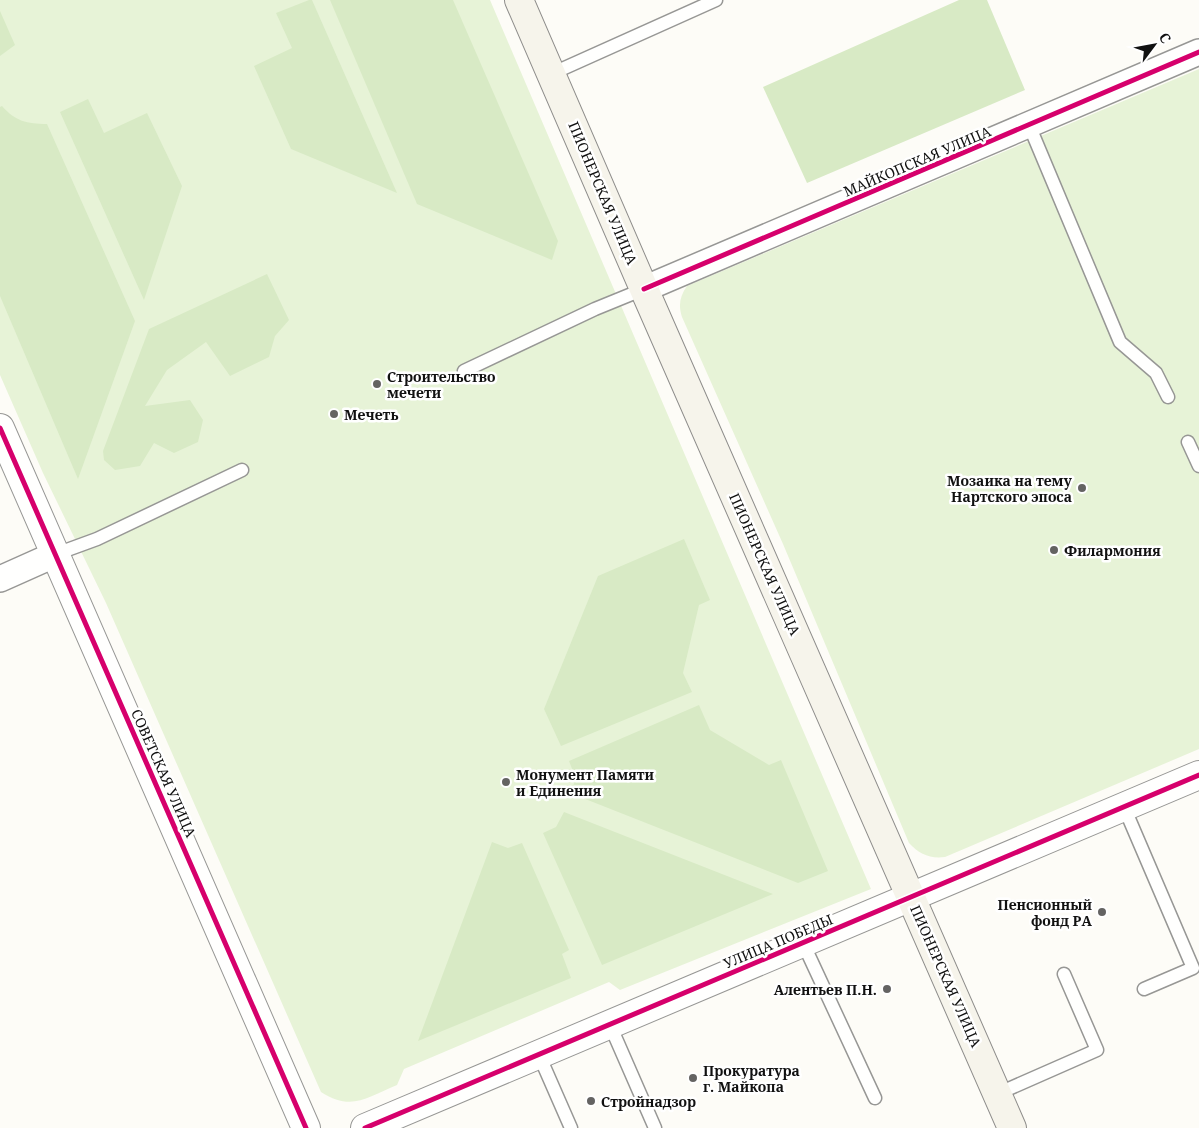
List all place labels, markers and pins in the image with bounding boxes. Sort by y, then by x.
place label: Строительство мечети [387,367,496,402]
marker: Строительство мечети [371,378,383,390]
place label: Мечеть [344,405,398,424]
marker: Мечеть [328,408,340,420]
place label: Мозаика на тему Нартского эпоса [947,471,1073,506]
marker: Мозаика на тему Нартского эпоса [1076,482,1088,494]
place label: Филармония [1064,541,1161,560]
marker: Филармония [1048,544,1060,556]
place label: Монумент Памяти и Единения [516,765,654,800]
marker: Монумент Памяти и Единения [500,776,512,788]
place label: Пенсионный фонд РА [997,895,1093,930]
marker: Пенсионный фонд РА [1096,906,1108,918]
place label: Алентьев П.Н. [774,980,877,999]
marker: Алентьев П.Н. [881,983,893,995]
place label: Прокуратура г. Майкопа [703,1061,800,1096]
marker: Прокуратура г. Майкопа [687,1072,699,1084]
place label: Стройнадзор [601,1092,696,1111]
marker: Стройнадзор [585,1095,597,1107]

